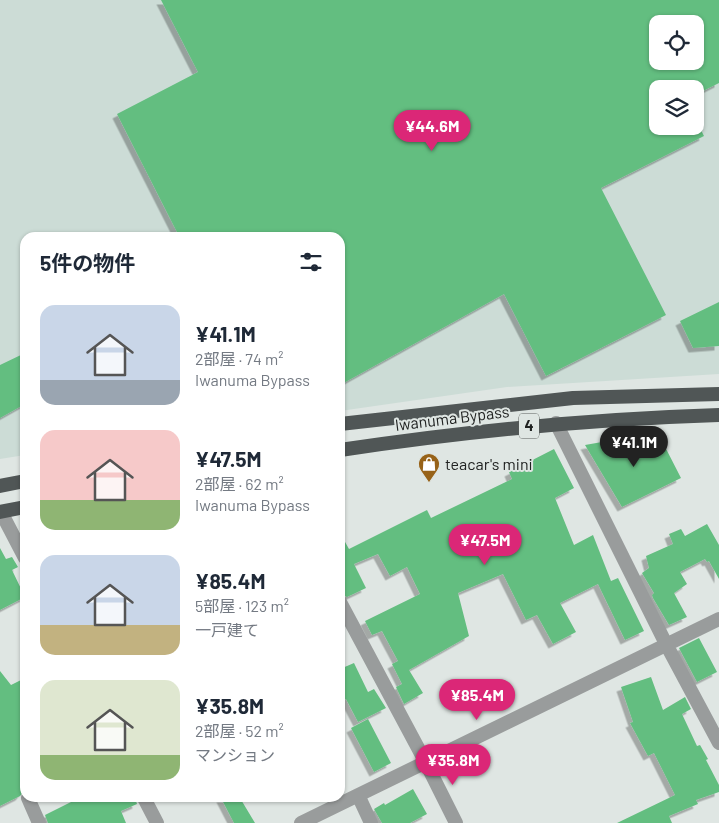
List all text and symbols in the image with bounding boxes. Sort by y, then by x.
map controls [649,15,704,135]
button: locate [649,15,704,70]
button: layers [649,80,704,135]
pin: ¥44.6M [391,110,473,152]
text: ¥44.6M [405,116,459,135]
icon: filters [297,248,325,276]
text: 5件の物件 [40,250,135,275]
text: ¥41.1M [195,321,256,346]
icon: home [80,325,140,385]
text: 2部屋 · 74 m² [195,349,283,368]
text: Iwanuma Bypass [195,370,310,389]
street label: Iwanuma Bypass [394,401,510,434]
road number: 4 [519,414,539,438]
pin: ¥41.1M [593,426,675,468]
text: ¥41.1M [611,432,657,451]
text: ¥47.5M [195,446,262,471]
icon: home [80,450,140,510]
shop icon: teacar's mini [417,452,441,483]
place label: teacar's mini [445,454,533,473]
text: 2部屋 · 62 m² [195,474,284,493]
text: Iwanuma Bypass [195,495,310,514]
pin: ¥47.5M [444,524,526,566]
text: ¥47.5M [460,530,510,549]
text: ¥85.4M [195,568,265,593]
icon: home [80,575,140,635]
text: 5部屋 · 123 m² [195,596,289,615]
text: 一戸建て [195,620,259,639]
pin: ¥85.4M [436,678,518,721]
text: ¥85.4M [450,685,504,704]
text: ¥35.8M [195,693,264,718]
icon: home [80,700,140,760]
text: 2部屋 · 52 m² [195,721,284,740]
pin: ¥35.8M [412,744,494,786]
text: マンション [195,745,275,764]
text: ¥35.8M [427,750,479,769]

